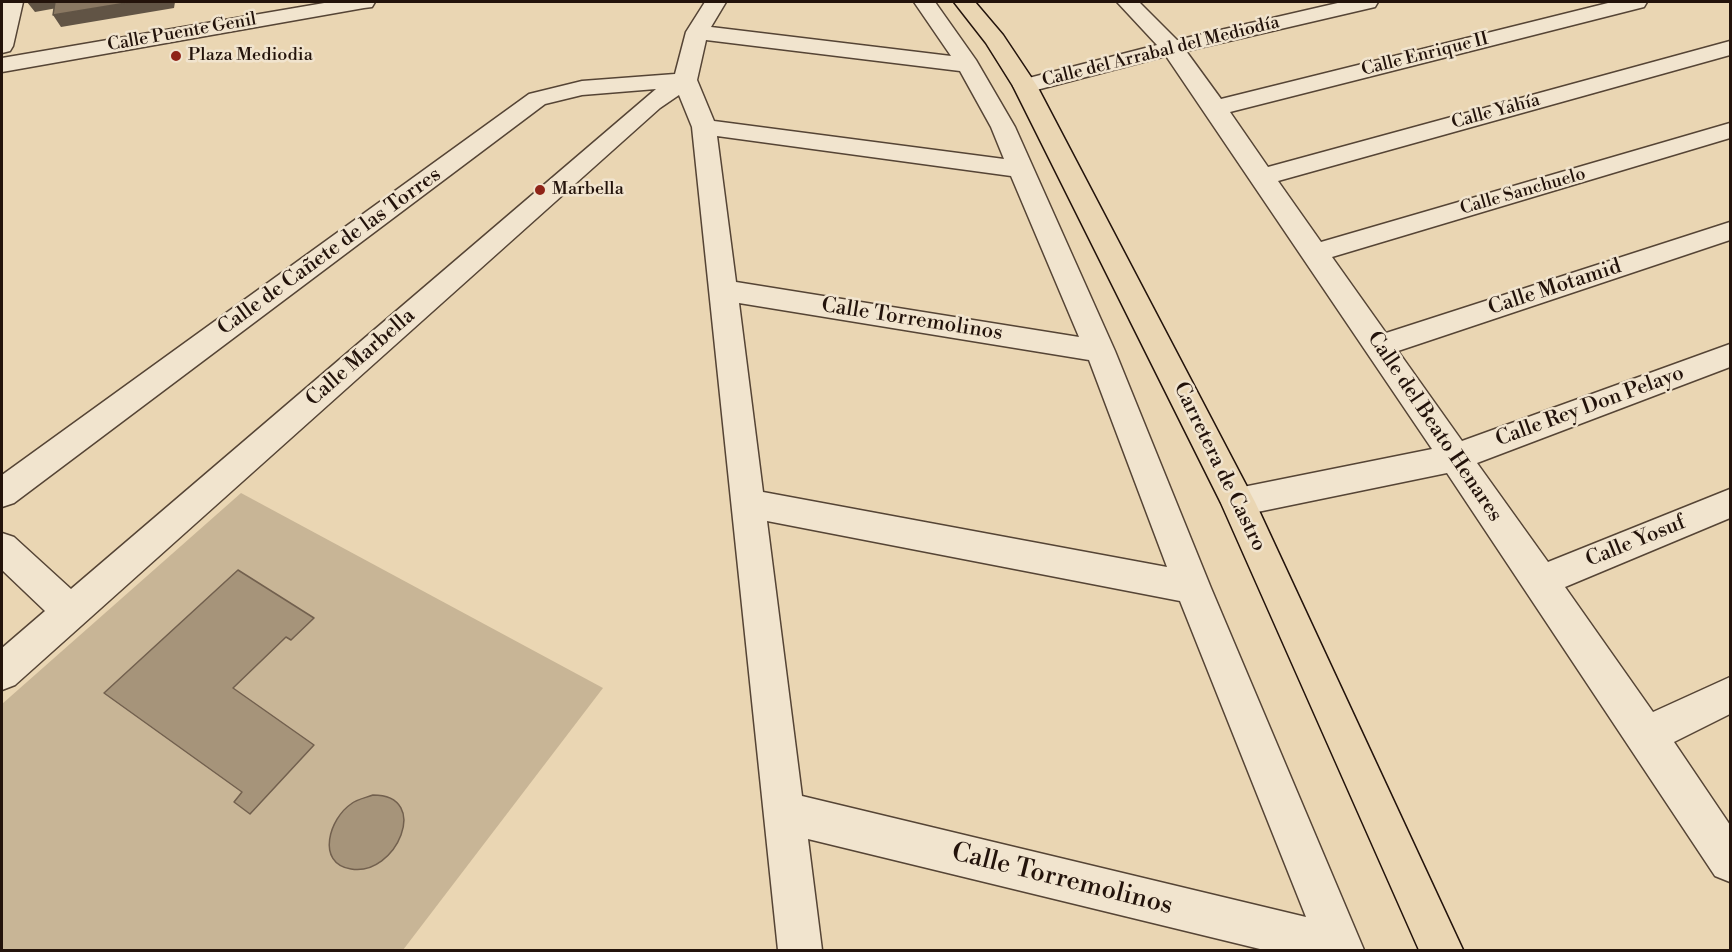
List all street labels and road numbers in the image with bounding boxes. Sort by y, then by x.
street label: Calle Puente Genil [106,9,258,57]
street label: Calle del Arrabal del Mediodía [1040,12,1282,92]
street label: Calle Enrique II [1359,29,1491,81]
street label: Calle Yahía [1449,90,1543,134]
street label: Calle de Cañete de las Torres [213,163,447,341]
street label: Calle Sanchuelo [1458,164,1588,220]
street label: Calle Motamid [1485,255,1625,321]
street label: Calle Torremolinos [820,293,1004,347]
street label: Calle Marbella [301,304,421,412]
street label: Calle del Beato Henares [1361,327,1507,527]
street label: Calle Rey Don Pelayo [1492,361,1688,453]
street label: Carretera de Castro [1167,378,1271,556]
street label: Calle Yosuf [1583,511,1689,573]
street label: Calle Torremolinos [948,837,1176,923]

